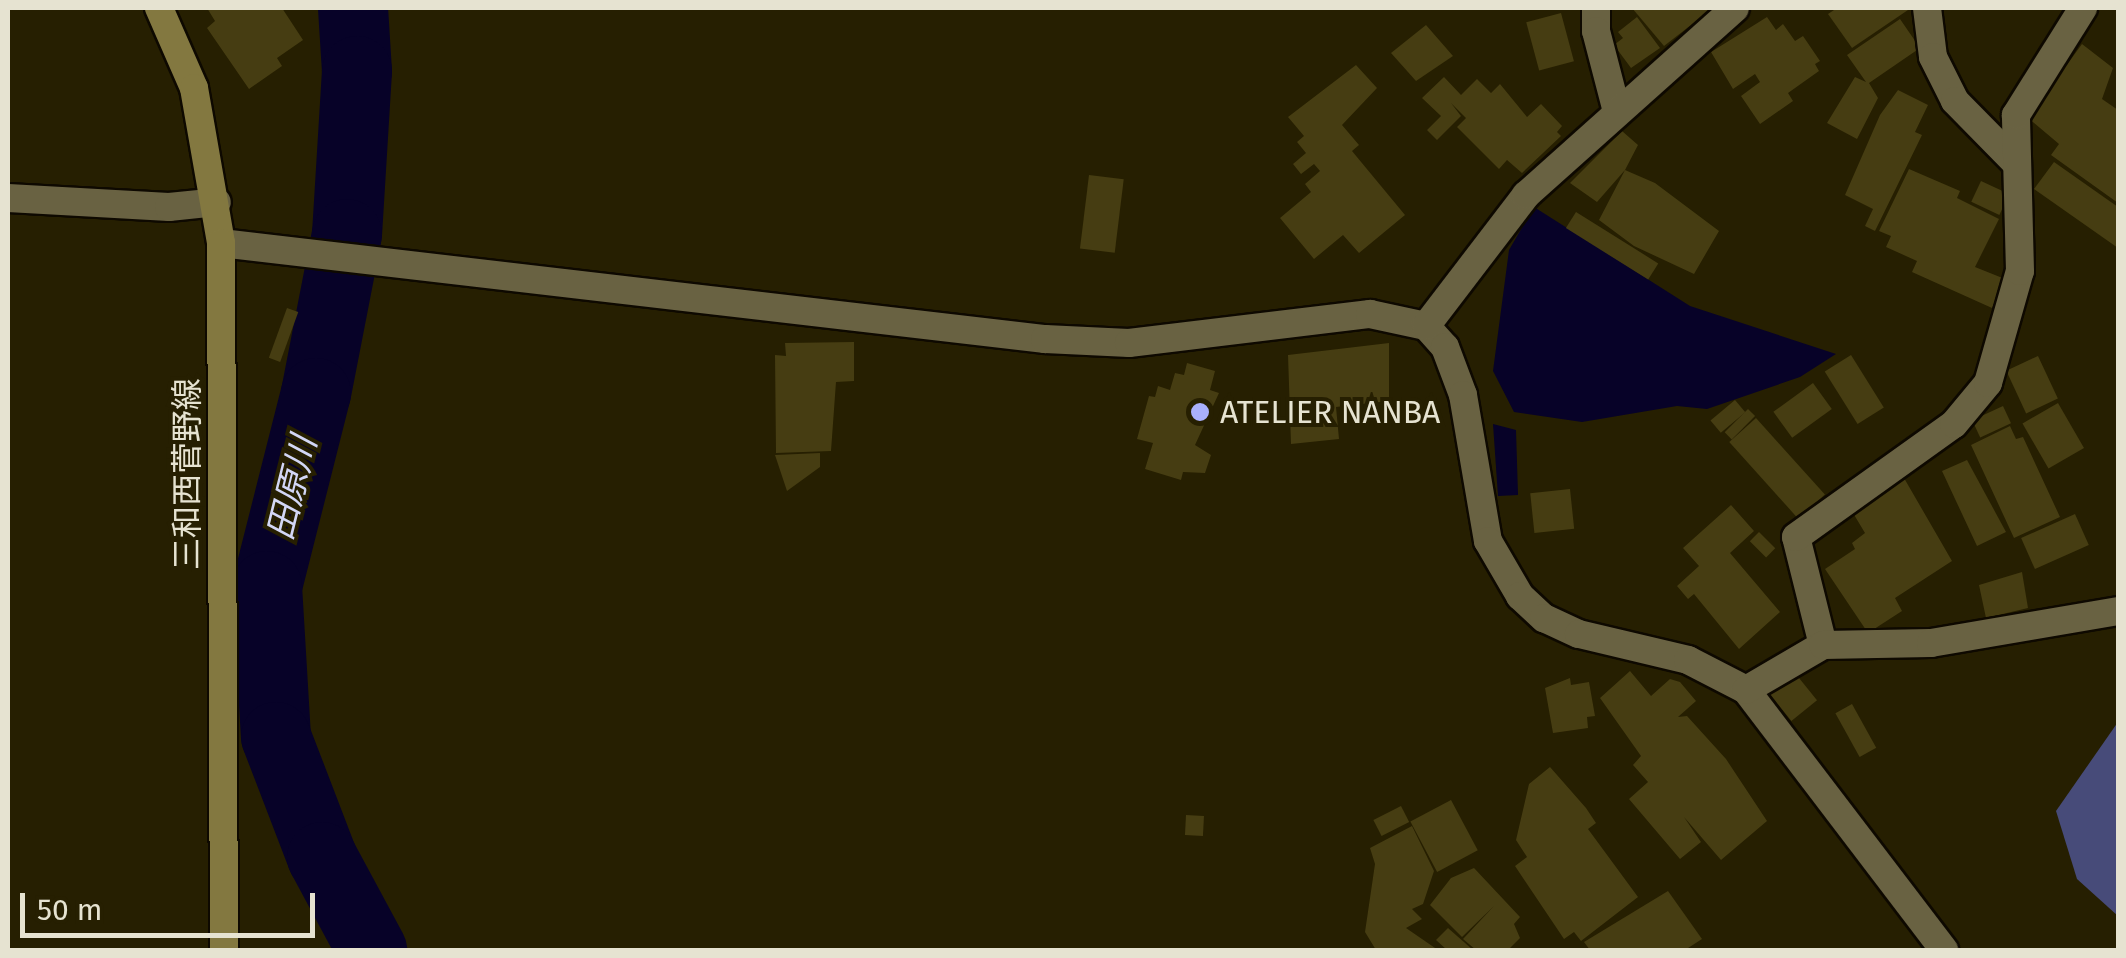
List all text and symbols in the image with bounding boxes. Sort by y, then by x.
street label: 三和西菅野線 [168,378,206,570]
place label: ATELIER NANBA [1220,393,1440,431]
marker: ATELIER NANBA [1189,401,1211,423]
water label: 田原川 [259,432,325,544]
scale bar [25,873,320,935]
text: 50 m [37,892,102,928]

